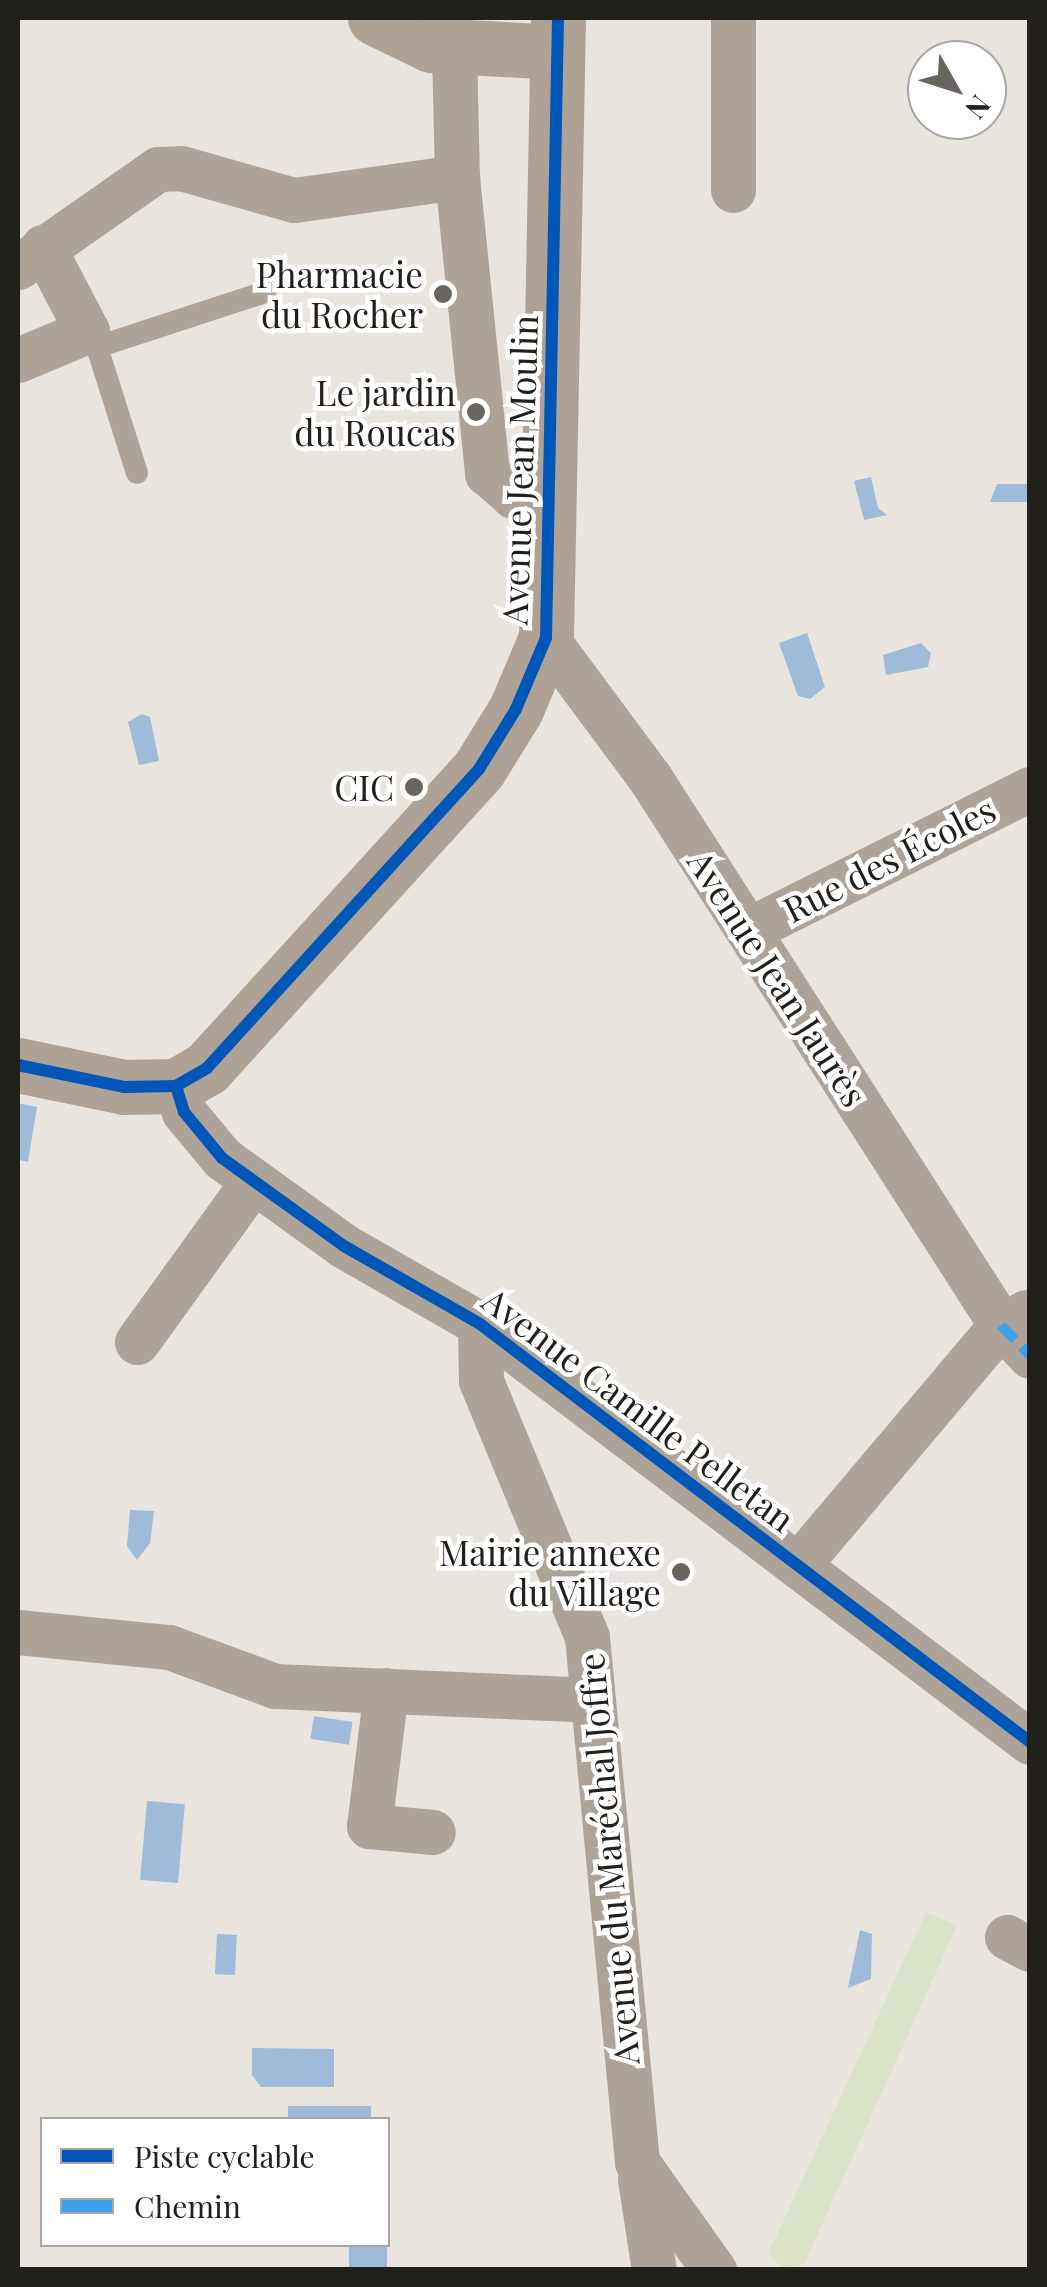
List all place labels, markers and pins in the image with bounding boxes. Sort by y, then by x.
place label: Pharmacie du Rocher [256,253,423,335]
marker: Pharmacie du Rocher [432,283,454,305]
place label: Le jardin du Roucas [294,371,456,453]
marker: Le jardin du Roucas [465,401,487,423]
place label: CIC [334,766,394,808]
marker: CIC [403,776,425,798]
place label: Mairie annexe du Village [439,1531,661,1613]
marker: Mairie annexe du Village [670,1561,692,1583]

